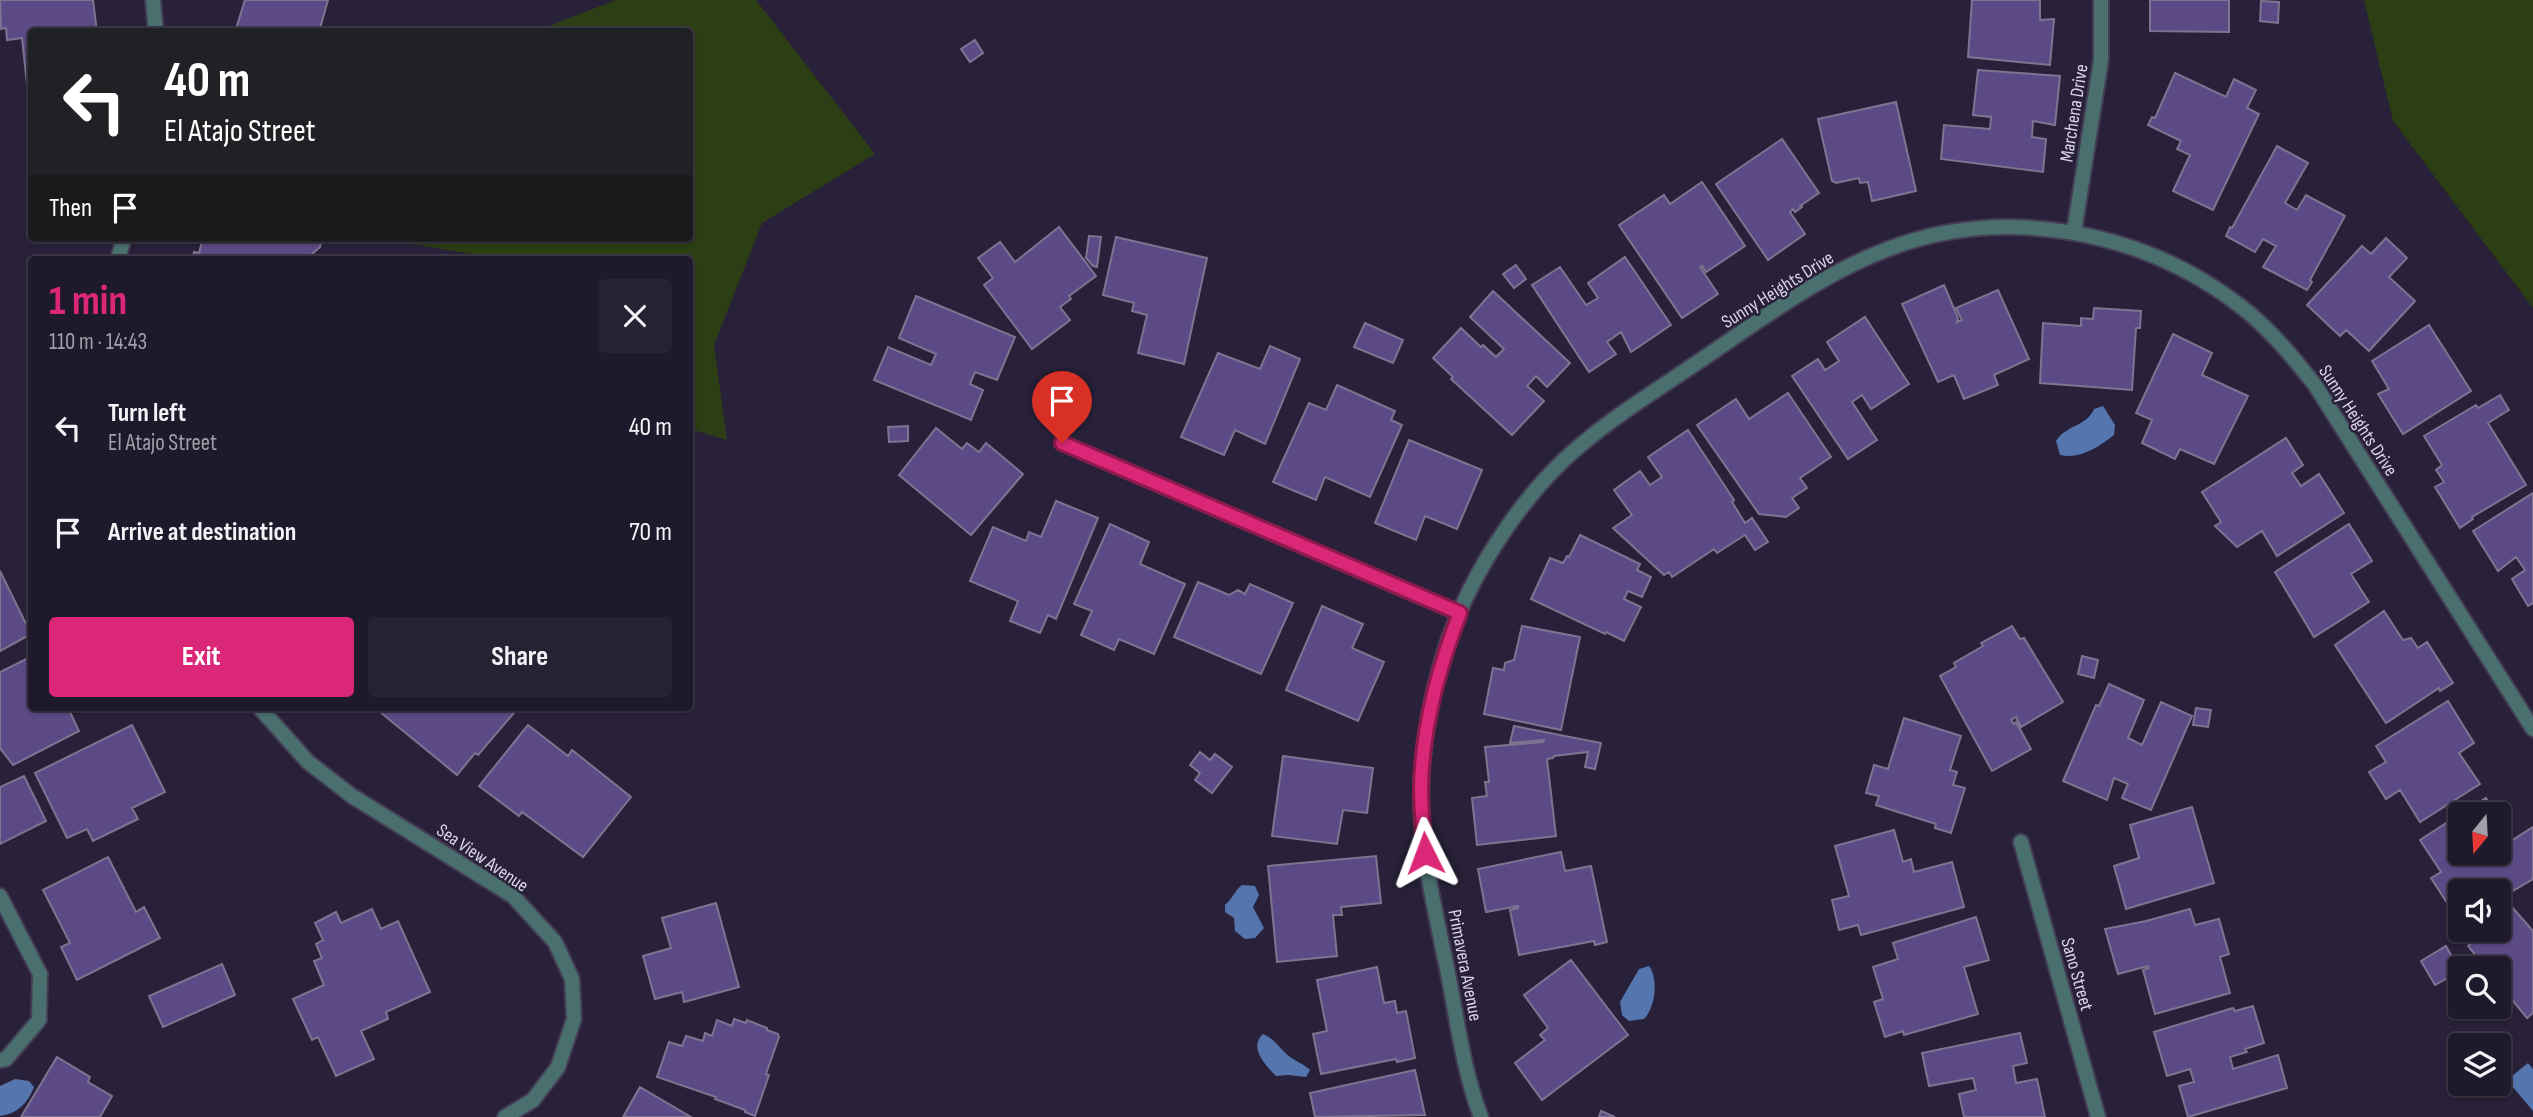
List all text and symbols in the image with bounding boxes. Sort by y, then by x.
text: 40 m [164,52,250,111]
icon: left [49,56,140,147]
street label: Marchena Drive [2055,63,2094,164]
text: El Atajo Street [164,112,316,151]
icon: arrive [106,189,144,227]
text: Then [49,193,92,224]
street label: Sunny Heights Drive [1717,247,1838,334]
text: 1 min [49,276,127,327]
button: close [598,279,672,353]
text: 110 m · 14:43 [49,328,147,356]
street label: Sunny Heights Drive [2313,361,2402,481]
pin [1032,371,1092,443]
icon: arrive [1043,382,1081,420]
text: Turn left [108,398,186,429]
icon: left [49,409,87,447]
text: 40 m [629,412,672,443]
text: El Atajo Street [108,429,217,457]
icon: arrive [49,514,87,552]
text: Arrive at destination [108,517,296,548]
text: 70 m [629,517,672,548]
button: Exit [49,617,354,697]
button: Share [368,617,672,697]
north arrow [2448,802,2511,864]
map controls [2448,802,2511,1096]
position arrow [1388,816,1462,890]
street label: Sea View Avenue [432,819,532,897]
button: sound [2448,879,2511,942]
street label: Primavera Avenue [1442,908,1487,1023]
street label: Sano Street [2055,935,2098,1014]
button: search [2448,956,2511,1019]
button: layers [2448,1033,2511,1096]

